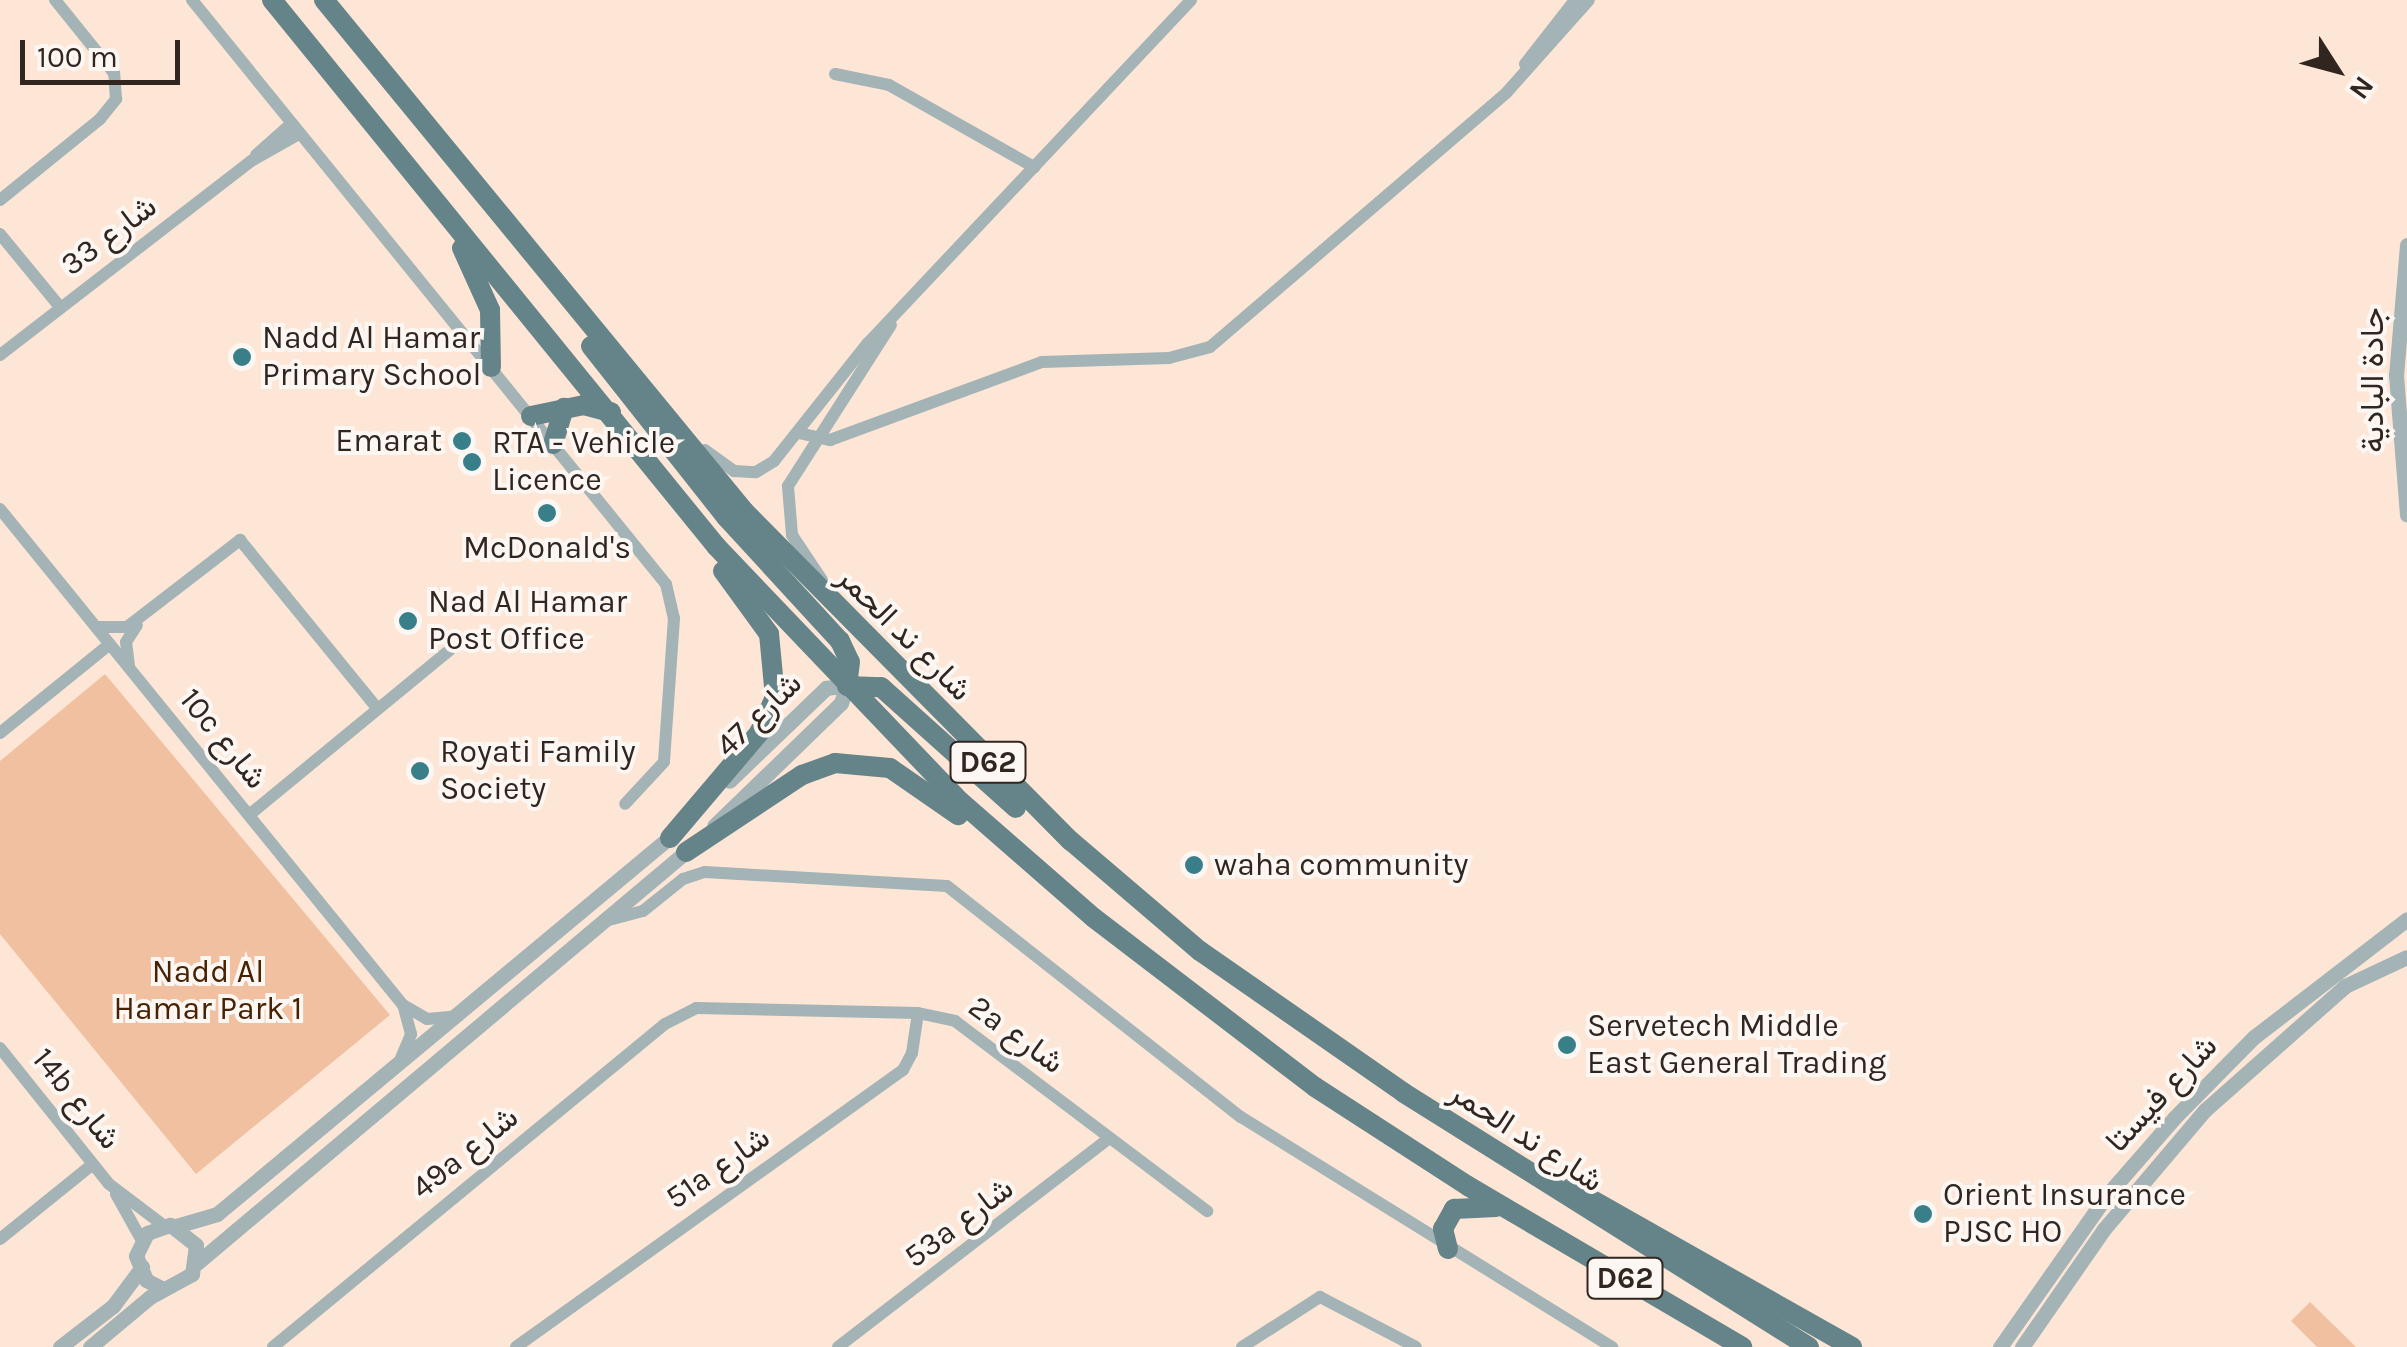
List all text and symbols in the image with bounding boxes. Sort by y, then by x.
scale bar [25,20,185,82]
north arrow [2287,20,2387,120]
text: 100 m [37,39,118,75]
text: N [2342,70,2381,106]
street label: شارع 33 [54,188,164,284]
street label: جادة البادية [2354,307,2392,453]
place label: Nadd Al Hamar Primary School [262,320,482,395]
marker: Nadd Al Hamar Primary School [231,346,253,368]
place label: Emarat [335,422,442,460]
place label: RTA - Vehicle Licence [492,425,675,500]
marker: Emarat [451,430,473,452]
marker: RTA - Vehicle Licence [461,451,483,473]
marker: McDonald's [536,502,558,524]
place label: McDonald's [463,529,631,567]
street label: شارع ند الحمر [829,559,979,709]
place label: Nad Al Hamar Post Office [428,584,627,659]
marker: Nad Al Hamar Post Office [397,610,419,632]
street label: شارع 47 [708,665,810,765]
street label: 10c شارع [171,681,275,797]
place label: Royati Family Society [440,734,636,809]
road number: D62 [948,737,1028,787]
marker: Royati Family Society [409,760,431,782]
place label: waha community [1214,846,1468,884]
marker: waha community [1183,854,1205,876]
park label: Nadd Al Hamar Park 1 [114,954,302,1029]
street label: 2a شارع [961,988,1071,1082]
place label: Servetech Middle East General Trading [1587,1008,1886,1083]
street label: شارع فيستا [2098,1028,2226,1160]
marker: Servetech Middle East General Trading [1556,1034,1578,1056]
street label: 14b شارع [24,1041,128,1157]
street label: شارع ند الحمر [1442,1073,1610,1201]
street label: 49a شارع [404,1098,526,1208]
street label: 51a شارع [659,1118,777,1218]
street label: 53a شارع [897,1170,1021,1276]
place label: Orient Insurance PJSC HO [1943,1177,2186,1252]
marker: Orient Insurance PJSC HO [1912,1203,1934,1225]
road number: D62 [1585,1253,1665,1303]

